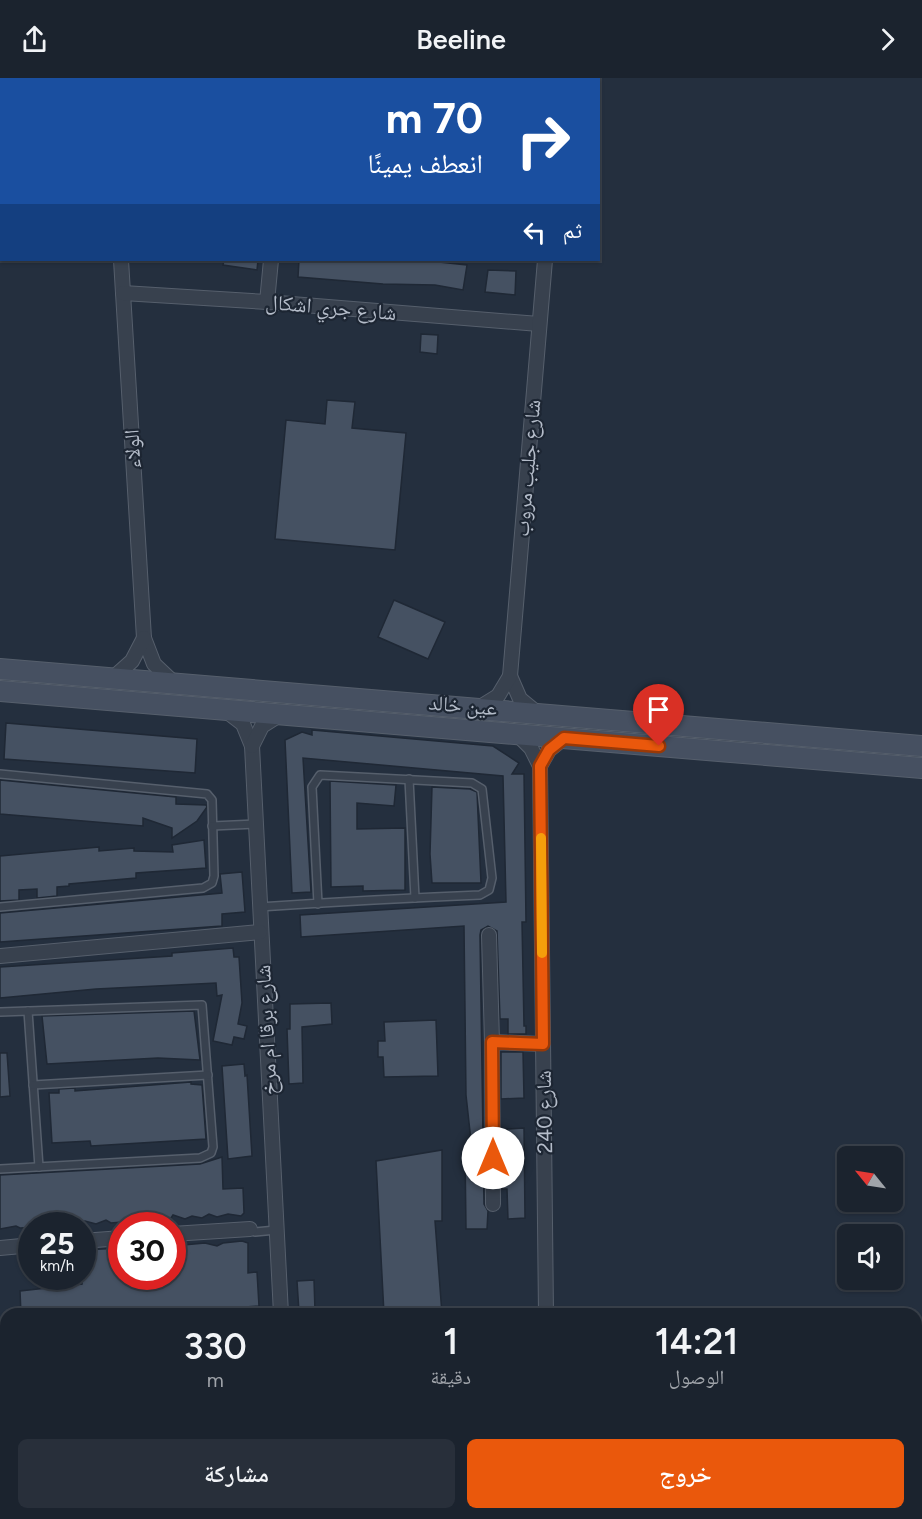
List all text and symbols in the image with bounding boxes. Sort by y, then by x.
icon: share [18,23,51,56]
text: Beeline [416,23,506,56]
icon: forward [871,23,904,56]
text: 70 m [386,93,483,144]
icon: right [504,102,582,180]
text: انعطف يمينًا [367,147,483,180]
icon: left [518,216,551,249]
text: ثم [563,217,582,244]
street label: شارع جري اشكال [264,289,398,329]
street label: شارع جليب مروب [509,398,546,538]
street label: الولاء [118,429,146,469]
pin [633,684,684,746]
street label: عين خالد [428,690,499,721]
icon: arrive [642,693,675,726]
street label: شارع برقا ام مرخ [250,964,284,1096]
street label: شارع 240 [531,1070,558,1154]
position arrow [461,1126,525,1190]
north arrow [837,1146,903,1212]
map controls [837,1146,903,1290]
speed limit sign: 30 [108,1212,186,1290]
button: sound [837,1224,903,1290]
text: 25 [40,1225,74,1262]
text: km/h [40,1257,74,1275]
text: 1 [443,1320,458,1363]
text: 14:21 [655,1320,738,1363]
text: 330 [184,1325,247,1368]
text: دقيقة [430,1365,471,1389]
text: الوصول [669,1365,724,1389]
text: m [207,1368,224,1392]
button: مشاركة [18,1439,455,1508]
button: خروج [467,1439,904,1508]

